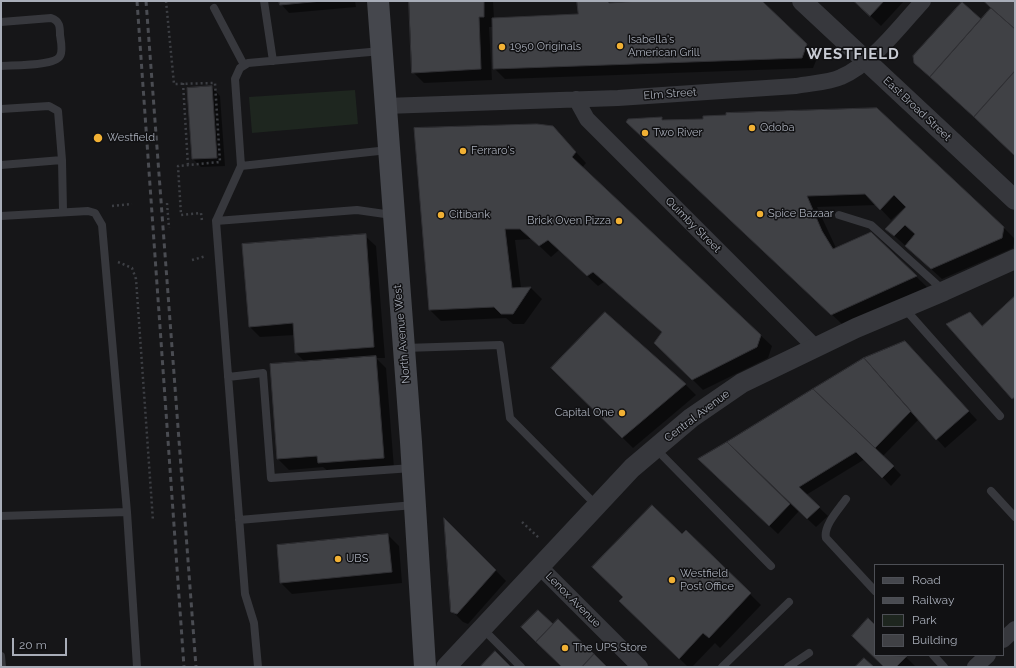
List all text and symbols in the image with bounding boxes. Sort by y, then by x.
place label: Isabella's American Grill [628,33,700,59]
place label: 1950 Originals [510,40,581,54]
marker: Isabella's American Grill [615,41,625,51]
marker: 1950 Originals [497,42,507,52]
district label: WESTFIELD [806,45,900,63]
street label: East Broad Street [880,74,954,144]
street label: Elm Street [643,86,697,102]
place label: Qdoba [760,121,794,135]
marker: Qdoba [747,123,757,133]
place label: Two River [653,126,702,140]
marker: Two River [640,128,650,138]
place label: Westfield [107,131,155,145]
marker: Westfield [92,132,104,144]
place label: Ferraro's [471,144,515,158]
marker: Ferraro's [458,146,468,156]
street label: Quimby Street [662,194,724,256]
place label: Spice Bazaar [768,207,834,221]
place label: Citibank [449,208,490,222]
marker: Spice Bazaar [755,209,765,219]
marker: Citibank [436,210,446,220]
place label: Brick Oven Pizza [527,214,611,228]
marker: Brick Oven Pizza [614,216,624,226]
street label: North Avenue West [391,284,413,384]
street label: Central Avenue [662,387,732,445]
place label: Capital One [555,406,614,420]
marker: Capital One [617,408,627,418]
place label: UBS [346,552,368,566]
marker: UBS [333,554,343,564]
legend [874,564,1004,656]
place label: Westfield Post Office [680,567,734,593]
street label: Lenox Avenue [543,570,603,630]
text: Road [912,573,941,587]
marker: Westfield Post Office [667,575,677,585]
text: Railway [912,593,954,607]
text: Park [912,613,937,627]
scale bar [14,630,69,656]
text: Building [912,633,958,647]
text: 20 m [19,638,47,652]
place label: The UPS Store [573,641,647,655]
marker: The UPS Store [560,643,570,653]

